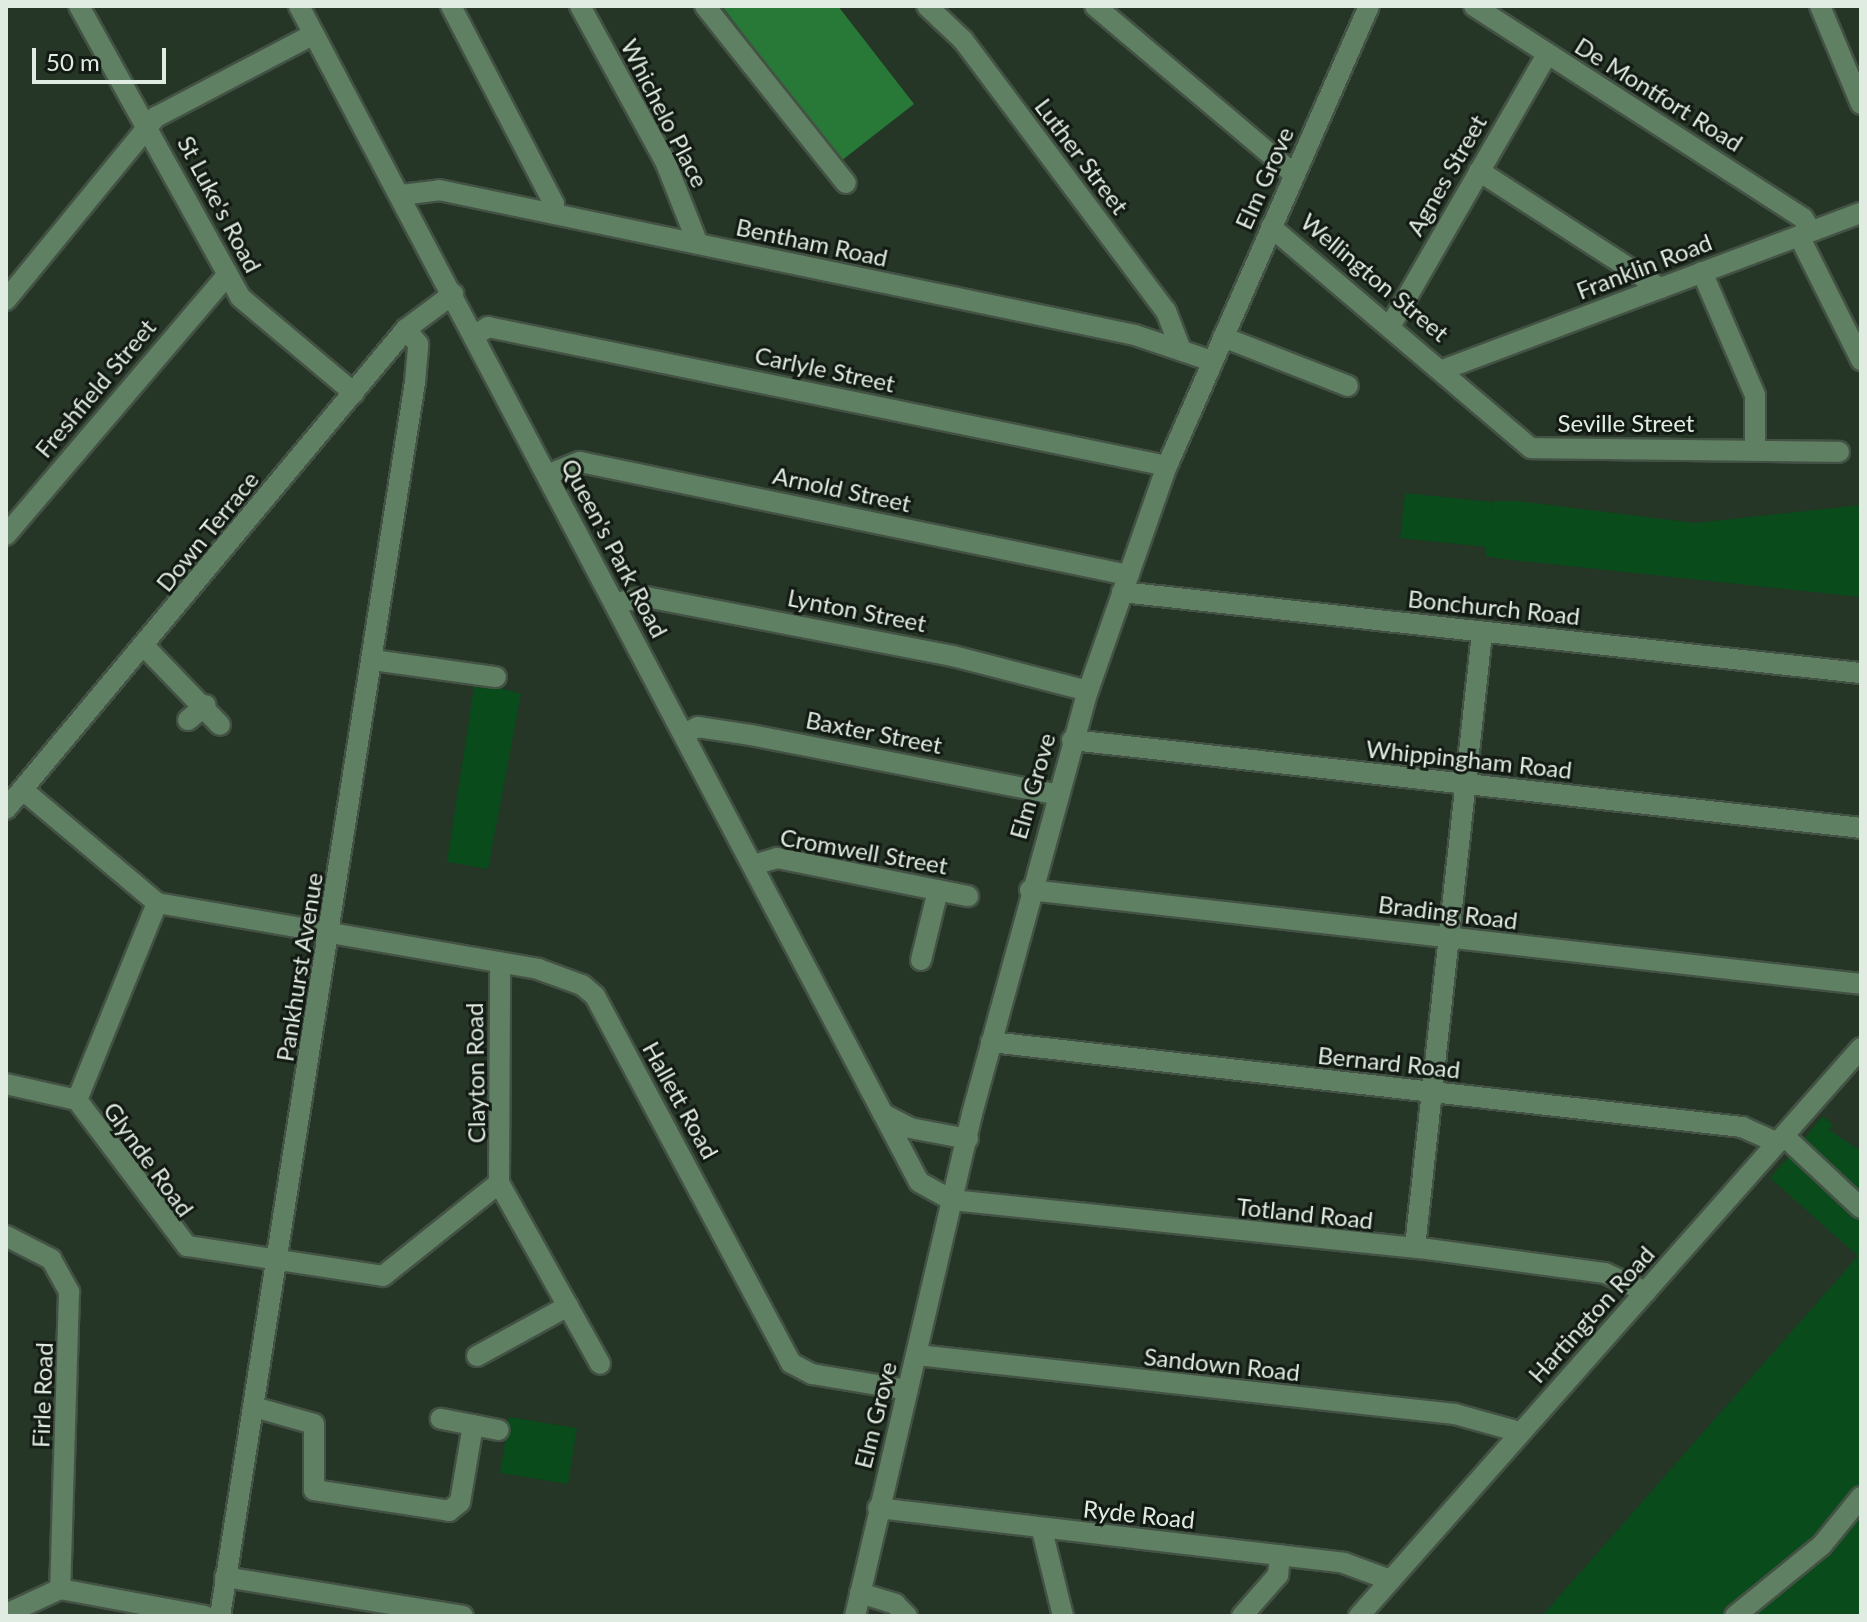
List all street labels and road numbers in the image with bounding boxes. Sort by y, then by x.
street label: De Montfort Road [1570,31,1748,157]
street label: Whichelo Place [615,34,715,192]
street label: Luther Street [1029,92,1135,220]
street label: Agnes Street [1400,110,1492,240]
street label: Elm Grove [1229,122,1299,234]
street label: St Luke's Road [172,131,268,277]
street label: Wellington Street [1295,207,1455,347]
street label: Bentham Road [734,212,890,272]
street label: Franklin Road [1572,227,1716,305]
street label: Freshfield Street [29,313,161,463]
street label: Carlyle Street [752,340,898,398]
street label: Seville Street [1558,409,1694,437]
street label: Queen's Park Road [556,454,674,642]
street label: Arnold Street [770,460,914,518]
street label: Down Terrace [150,465,264,597]
street label: Lynton Street [785,582,929,638]
street label: Bonchurch Road [1406,584,1582,630]
street label: Baxter Street [803,705,945,759]
street label: Elm Grove [1003,730,1061,842]
street label: Whippingham Road [1365,734,1573,784]
street label: Cromwell Street [778,822,950,880]
street label: Pankhurst Avenue [270,870,328,1064]
street label: Brading Road [1377,889,1519,935]
street label: Clayton Road [459,1002,491,1144]
street label: Hallett Road [637,1036,725,1164]
street label: Bernard Road [1316,1040,1462,1084]
street label: Glynde Road [98,1096,200,1222]
street label: Totland Road [1235,1192,1375,1234]
street label: Hartington Road [1522,1240,1660,1388]
street label: Sandown Road [1143,1341,1301,1387]
street label: Firle Road [26,1342,58,1448]
street label: Elm Grove [848,1359,902,1471]
street label: Ryde Road [1082,1494,1196,1534]

